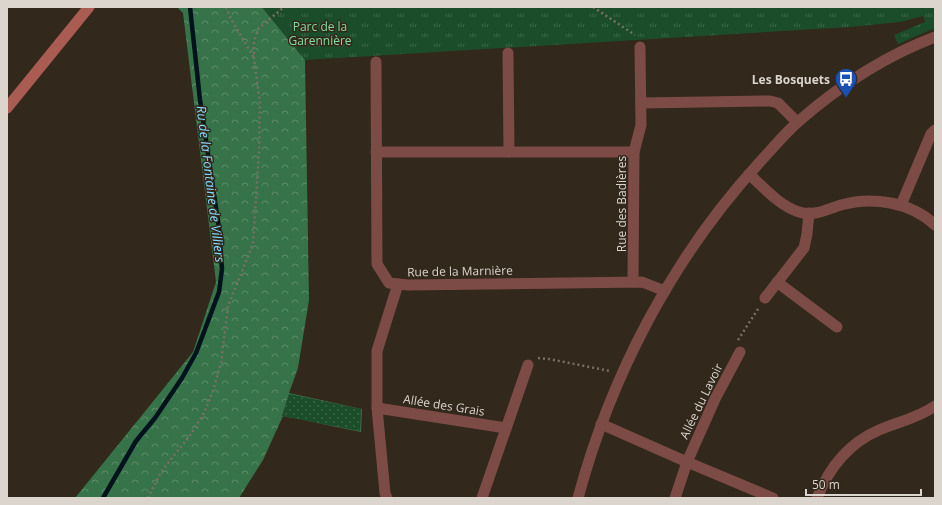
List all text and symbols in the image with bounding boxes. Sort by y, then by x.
park label: Parc de la Garennière [288,18,352,49]
bus stop icon: Les Bosquets [833,66,859,99]
place label: Les Bosquets [752,71,830,88]
water label: Ru de la Fontaine de Villiers [192,105,230,264]
street label: Rue des Badières [613,156,630,252]
street label: Rue de la Marnière [407,262,513,280]
street label: Allée du Lavoir [675,360,727,442]
street label: Allée des Grais [402,390,486,420]
scale bar [806,471,921,497]
text: 50 m [812,476,840,493]

